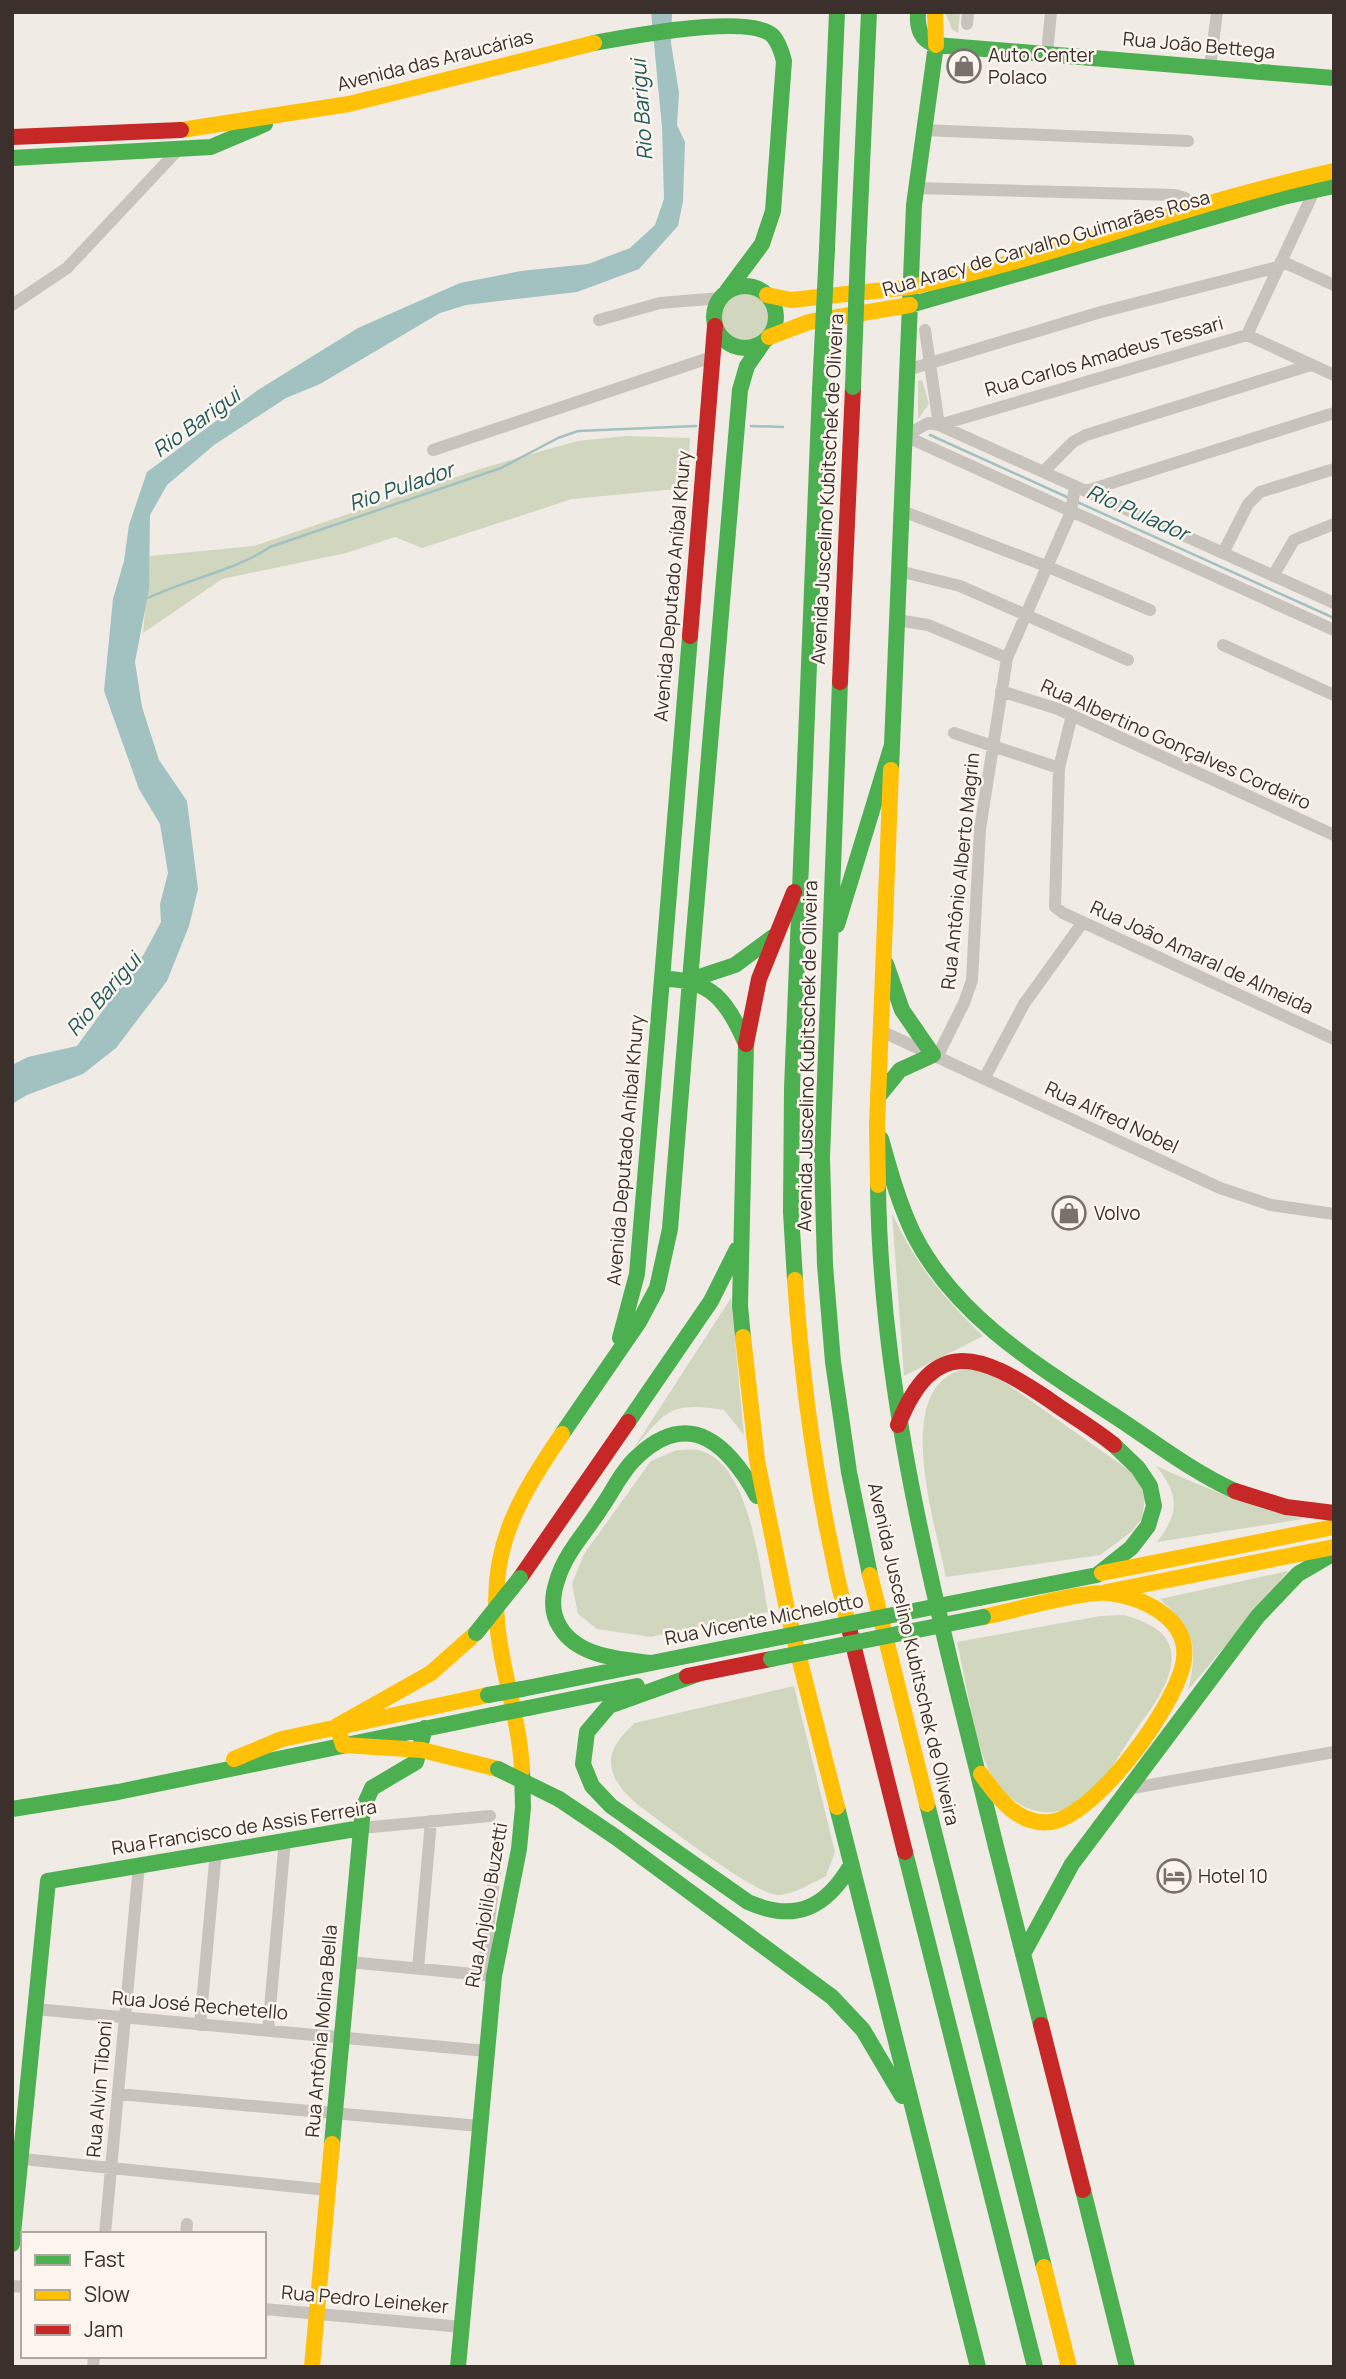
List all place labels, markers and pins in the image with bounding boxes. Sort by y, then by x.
place label: Auto Center Polaco [988,42,1095,90]
shop icon: Auto Center Polaco [945,47,983,85]
shop icon: Volvo [1050,1194,1088,1232]
place label: Volvo [1094,1200,1141,1226]
hotel icon: Hotel 10 [1155,1857,1193,1895]
place label: Hotel 10 [1198,1863,1268,1889]

